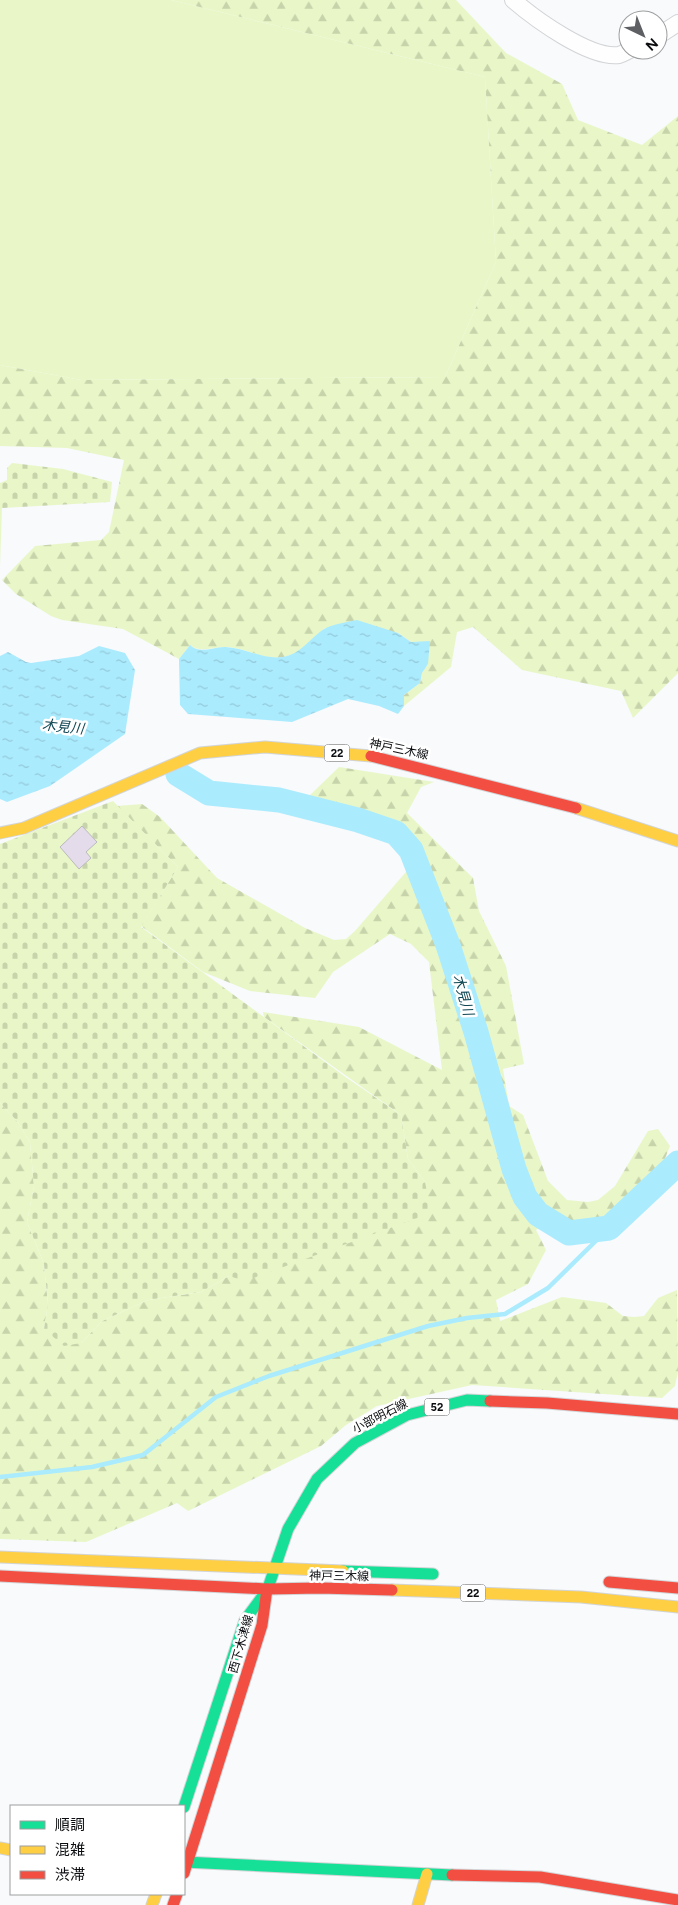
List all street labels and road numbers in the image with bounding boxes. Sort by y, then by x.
street label: 神戸三木線 [368,736,430,762]
road number: 22 [324,744,350,761]
street label: 小部明石線 [350,1396,410,1436]
road number: 52 [424,1398,450,1415]
street label: 神戸三木線 [309,1568,369,1584]
road number: 22 [460,1585,486,1602]
street label: 西下木津線 [226,1613,256,1675]

